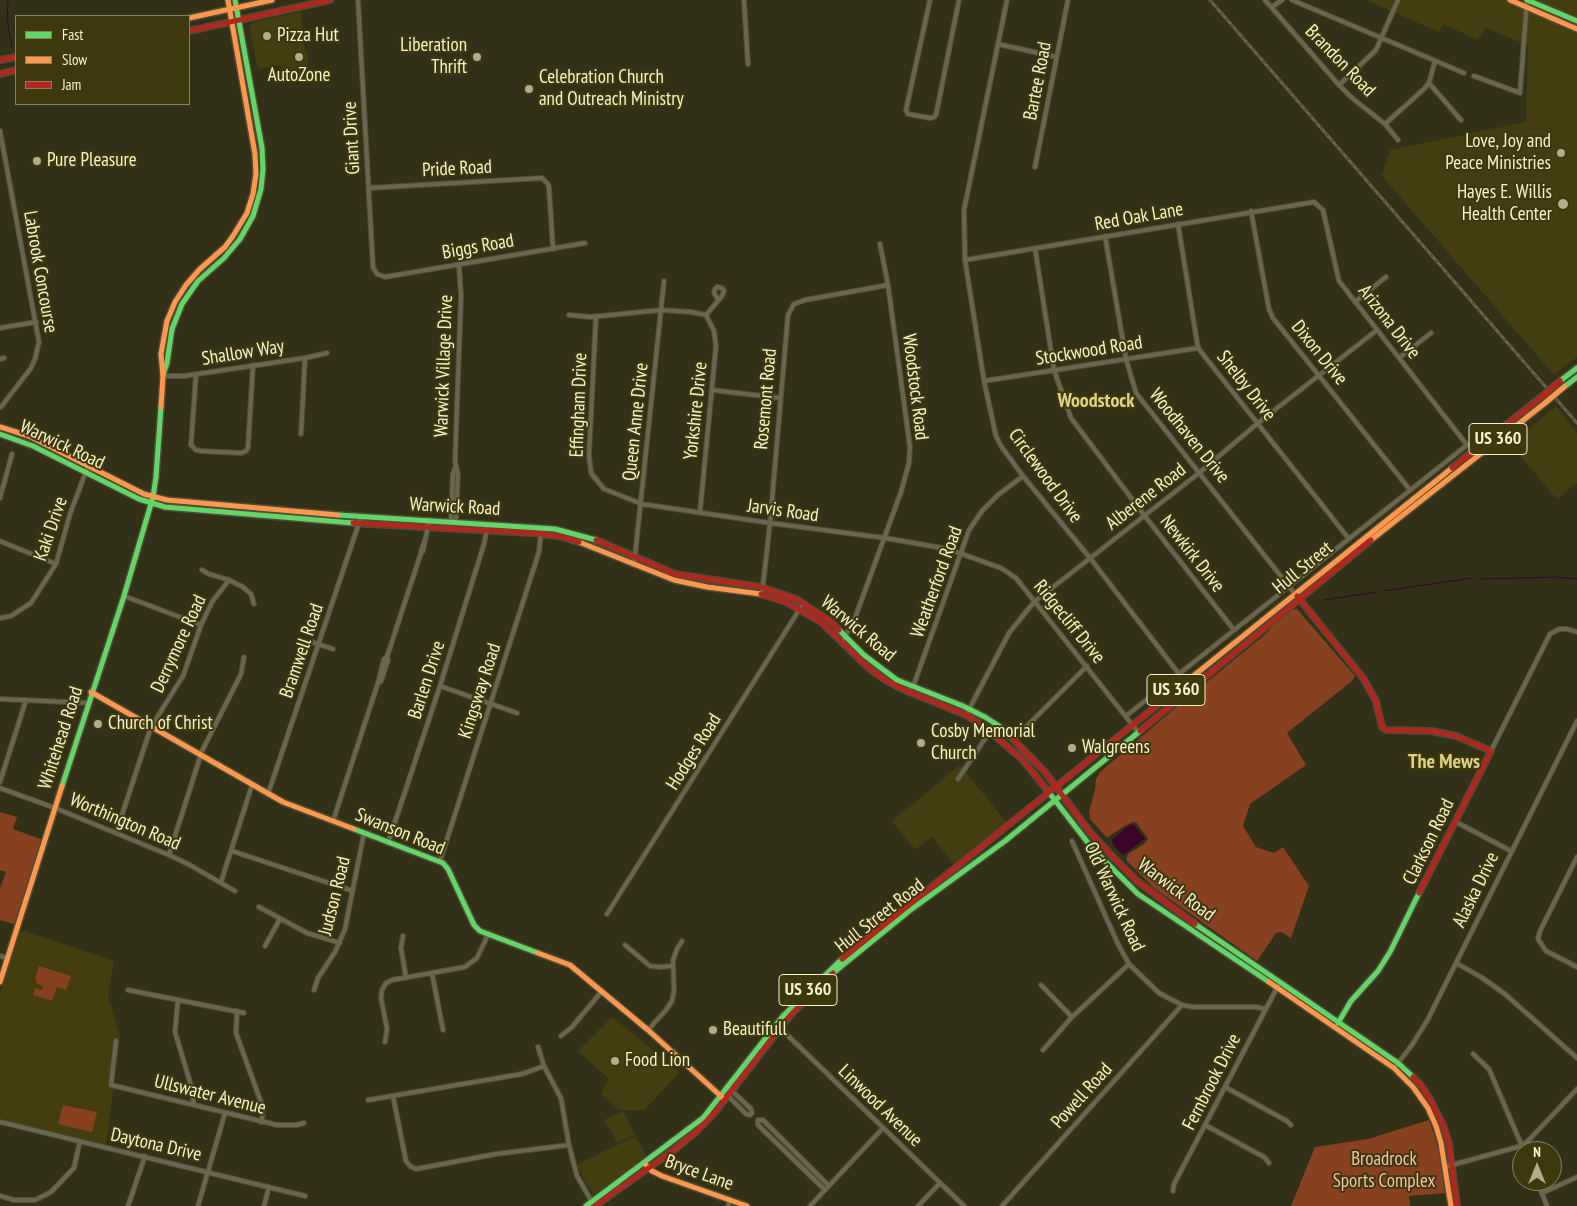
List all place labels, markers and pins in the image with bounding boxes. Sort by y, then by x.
place label: Pizza Hut [277,25,339,47]
marker: Pizza Hut [261,30,273,42]
place label: Liberation Thrift [400,35,467,79]
marker: AutoZone [293,51,305,63]
marker: Liberation Thrift [471,51,483,63]
place label: AutoZone [268,65,330,87]
place label: Celebration Church and Outreach Ministry [539,67,684,111]
marker: Celebration Church and Outreach Ministry [523,83,535,95]
place label: Love, Joy and Peace Ministries [1445,131,1551,175]
marker: Love, Joy and Peace Ministries [1555,147,1567,159]
place label: Pure Pleasure [47,150,137,172]
marker: Pure Pleasure [31,155,43,167]
place label: Hayes E. Willis Health Center [1457,182,1552,226]
marker: Hayes E. Willis Health Center [1556,197,1570,211]
place label: Church of Christ [108,713,213,735]
marker: Church of Christ [92,718,104,730]
place label: Cosby Memorial Church [931,721,1035,765]
marker: Cosby Memorial Church [915,737,927,749]
place label: Walgreens [1082,737,1150,759]
marker: Walgreens [1066,742,1078,754]
place label: Beautifull [723,1019,787,1041]
marker: Beautifull [707,1024,719,1036]
place label: Food Lion [625,1050,690,1072]
marker: Food Lion [609,1055,621,1067]

